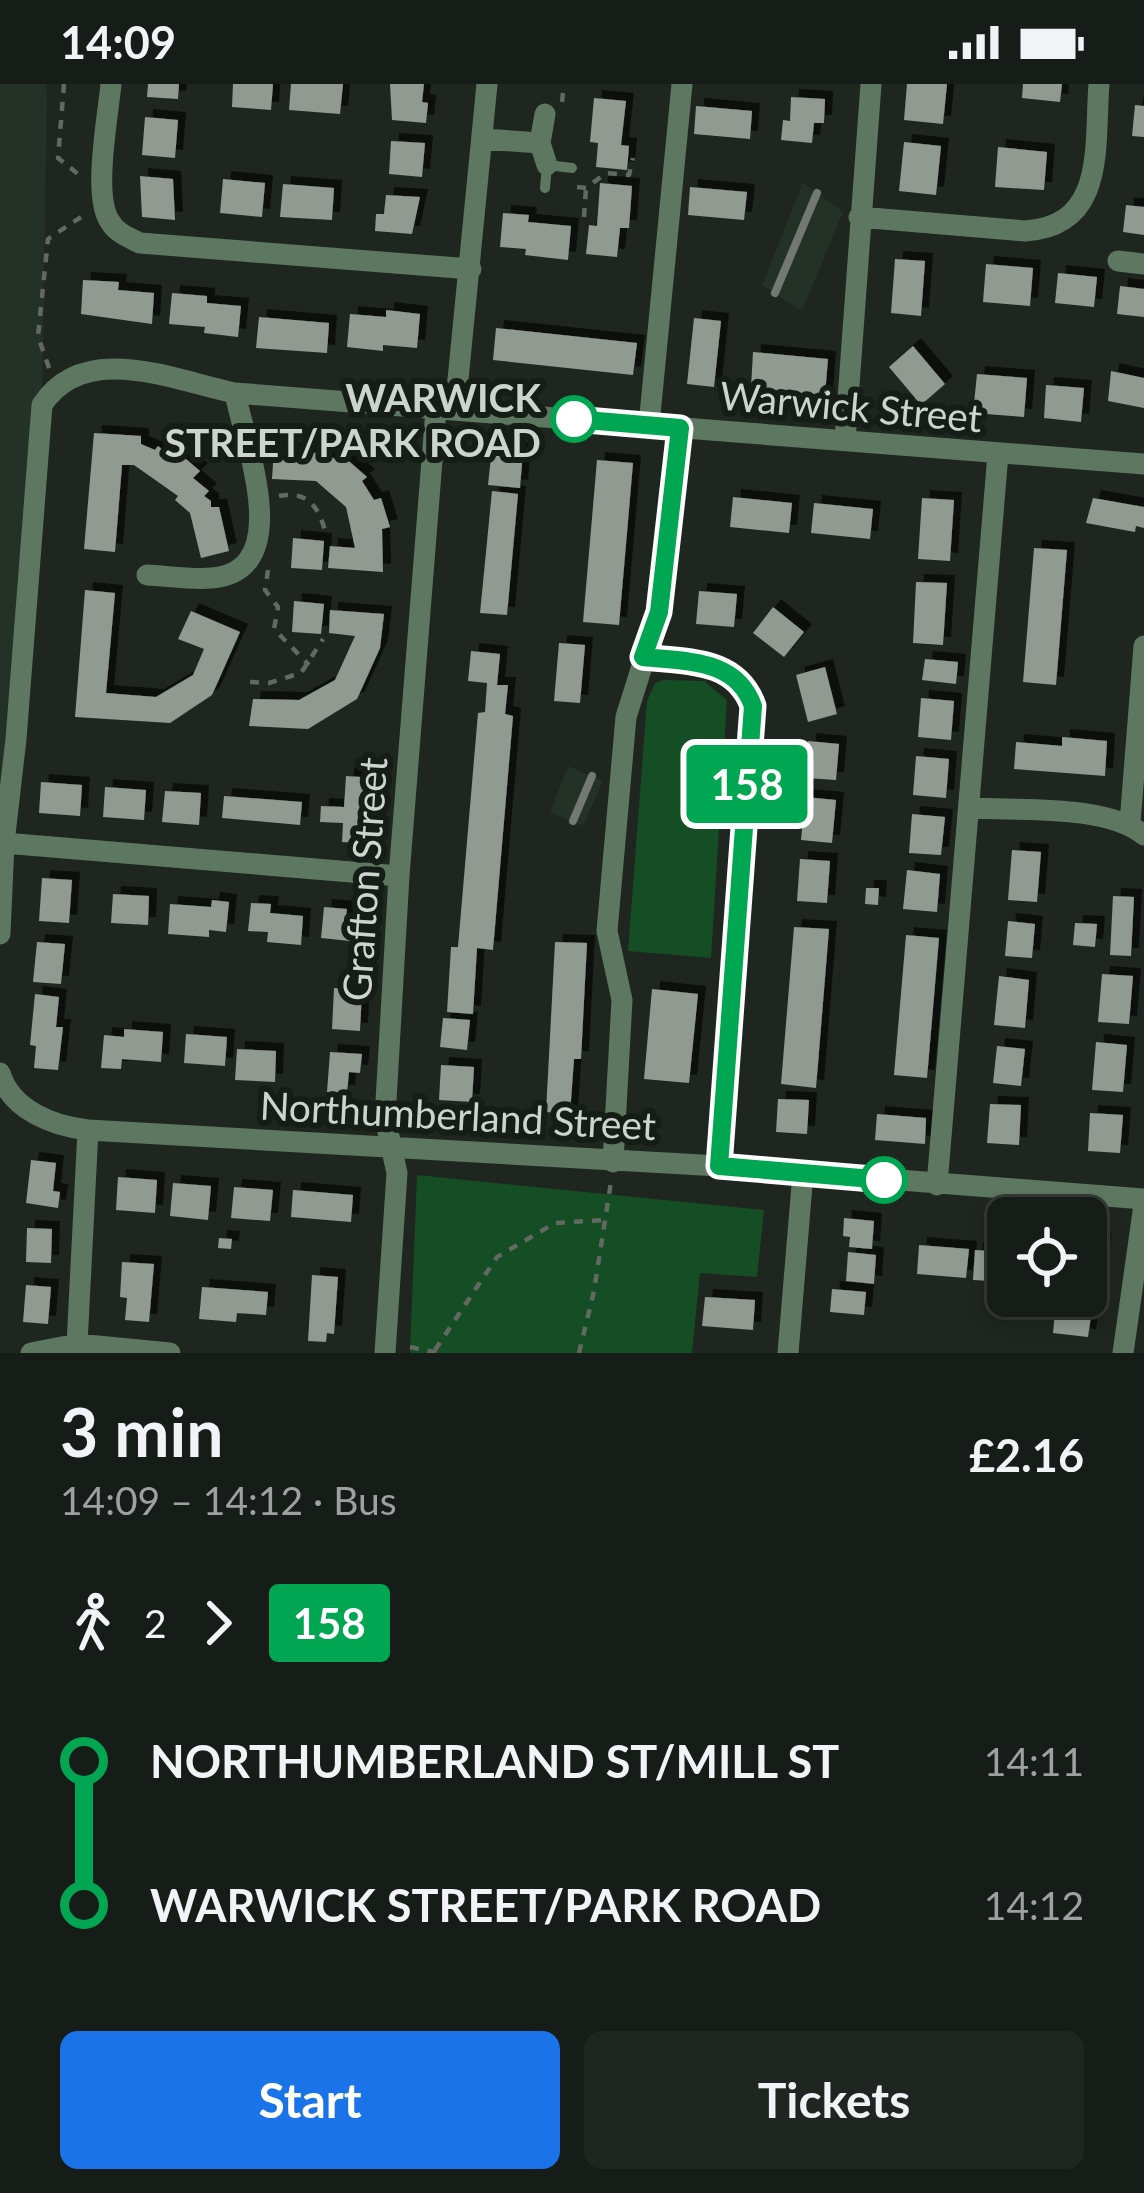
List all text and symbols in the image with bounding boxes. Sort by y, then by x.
text: 14:09 [60,15,176,69]
street label: Warwick Street [718,372,984,440]
place label: WARWICK STREET/PARK ROAD [165,374,542,465]
marker: WARWICK STREET/PARK ROAD [552,397,596,441]
line badge: 158 [678,745,816,823]
street label: Grafton Street [333,756,395,1002]
text: 158 [710,759,784,809]
street label: Northumberland Street [259,1082,657,1148]
unlabelled marker [862,1158,906,1202]
map controls [987,1197,1107,1317]
button: locate [987,1197,1107,1317]
text: 3 min [60,1392,224,1471]
text: £2.16 [969,1428,1084,1482]
text: 14:09 – 14:12 · Bus [60,1477,397,1523]
icon: walk [60,1590,126,1656]
icon: forward [185,1590,251,1656]
text: 158 [293,1598,366,1648]
text: 2 [144,1600,167,1646]
text: NORTHUMBERLAND ST/MILL ST [150,1734,839,1788]
text: 14:11 [984,1738,1084,1784]
text: WARWICK STREET/PARK ROAD [150,1878,821,1932]
text: 14:12 [984,1882,1084,1928]
button: Start [60,2031,560,2169]
button: Tickets [584,2031,1084,2169]

